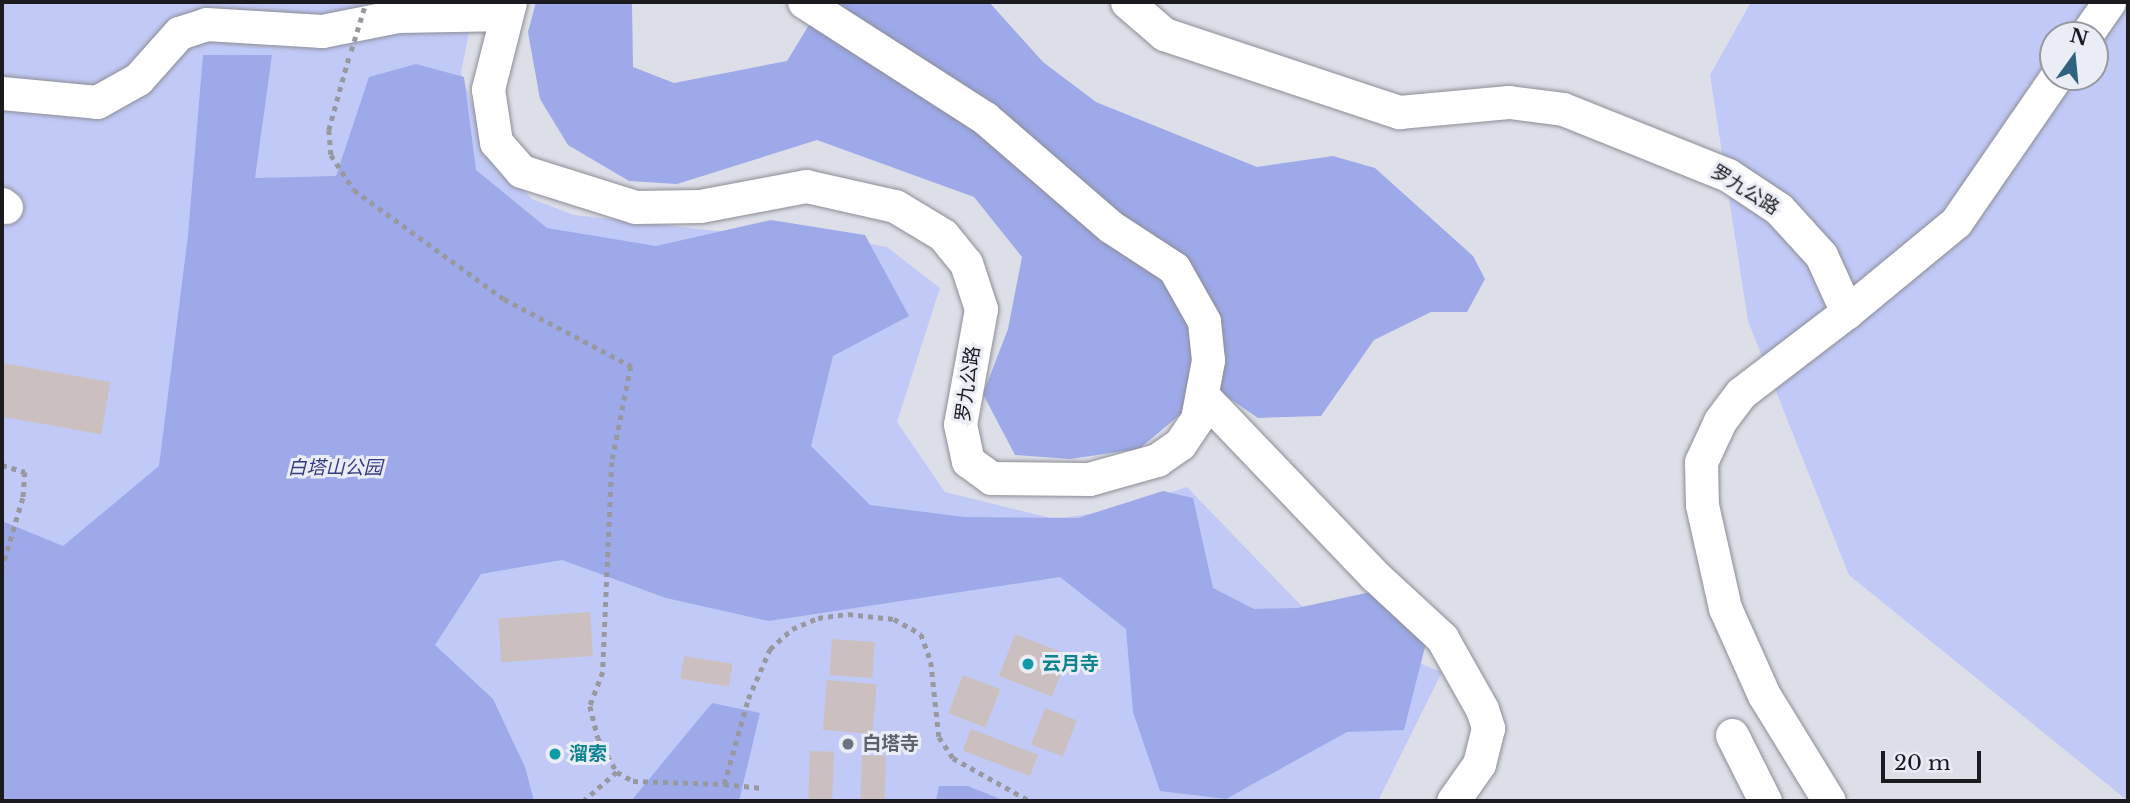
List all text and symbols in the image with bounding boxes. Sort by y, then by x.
north arrow [2039,21,2109,91]
text: N [2067,24,2091,51]
street label: 罗九公路 [1707,160,1783,220]
street label: 罗九公路 [951,345,985,423]
park label: 白塔山公园 [288,457,382,479]
place label: 云月寺 [1042,653,1099,675]
marker: 云月寺 [1020,656,1036,672]
place label: 白塔寺 [862,733,919,755]
marker: 白塔寺 [840,736,856,752]
scale bar [1885,736,1985,780]
place label: 溜索 [569,743,607,765]
marker: 溜索 [547,746,563,762]
text: 20 m [1894,750,1951,776]

